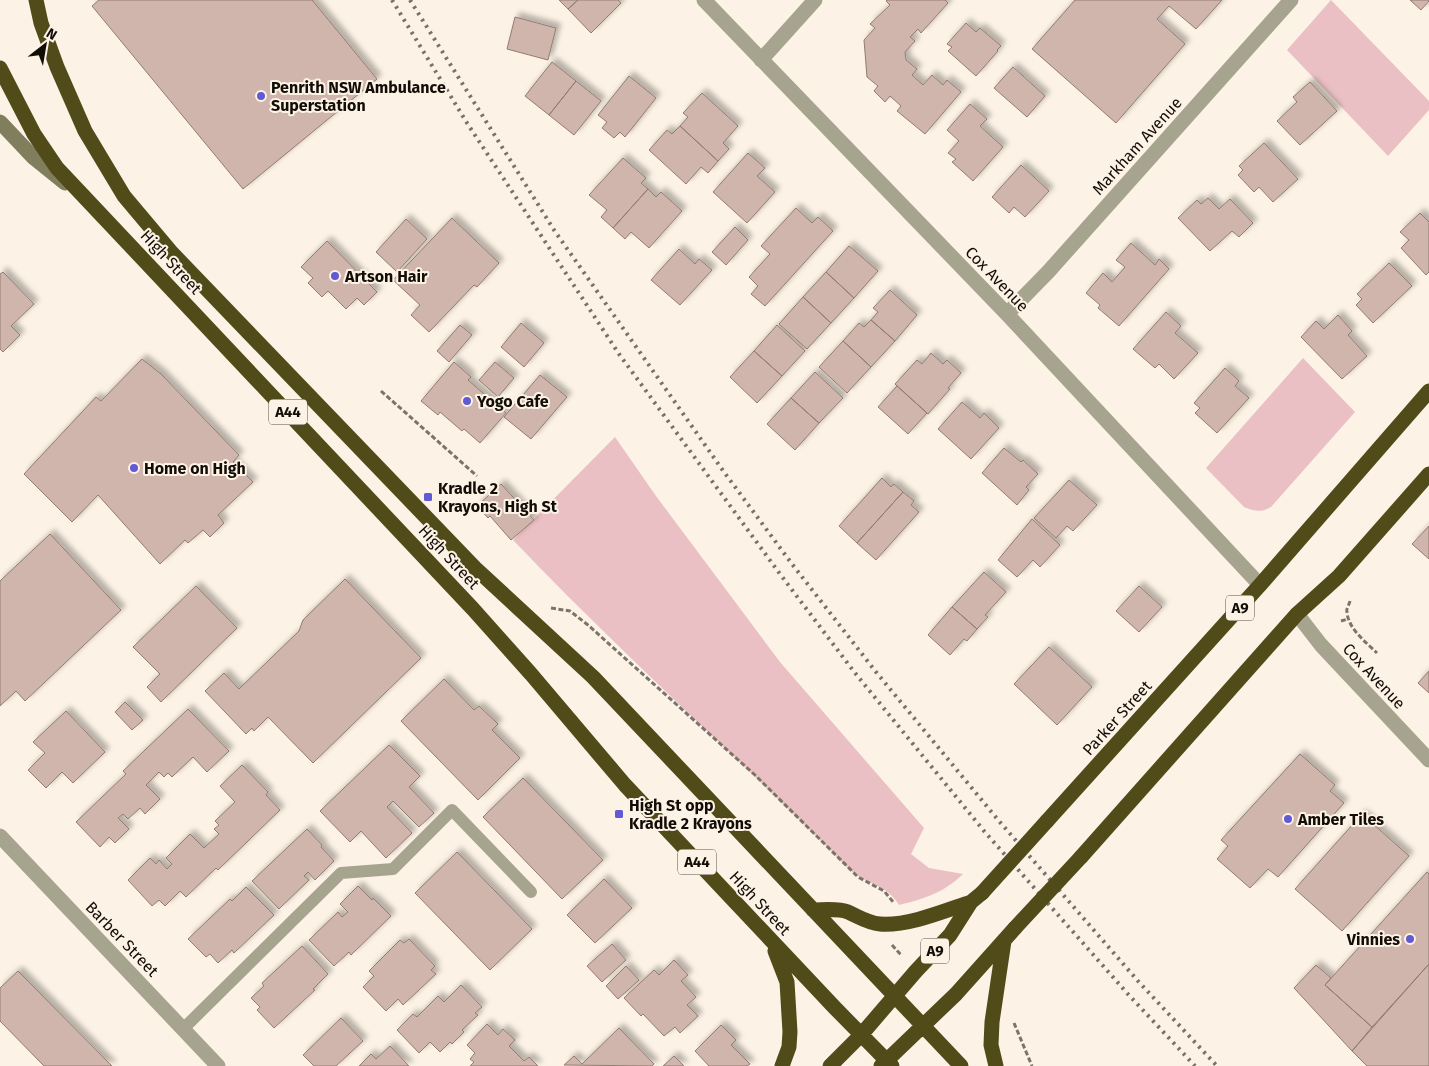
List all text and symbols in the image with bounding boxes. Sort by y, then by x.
north arrow [20,20,70,70]
text: N [43,25,60,44]
place label: Penrith NSW Ambulance Superstation [271,78,446,115]
marker: Penrith NSW Ambulance Superstation [255,90,267,102]
street label: Markham Avenue [1088,93,1186,199]
street label: High Street [137,226,206,298]
street label: Cox Avenue [961,243,1033,315]
place label: Artson Hair [344,267,428,286]
marker: Artson Hair [329,270,341,282]
place label: Yogo Cafe [476,392,549,411]
marker: Yogo Cafe [461,395,473,407]
road number: A44 [269,400,307,424]
place label: Home on High [144,459,246,478]
marker: Home on High [128,462,140,474]
place label: Kradle 2 Krayons, High St [438,479,558,516]
marker: Kradle 2 Krayons, High St [422,491,434,503]
street label: High Street [415,521,484,593]
road number: A9 [1226,596,1254,620]
street label: Cox Avenue [1339,639,1409,713]
street label: Parker Street [1079,677,1156,759]
place label: High St opp Kradle 2 Krayons [629,796,752,833]
marker: High St opp Kradle 2 Krayons [613,808,625,820]
place label: Amber Tiles [1297,810,1384,829]
marker: Amber Tiles [1282,813,1294,825]
road number: A44 [678,850,716,874]
street label: High Street [726,867,795,939]
street label: Barber Street [82,898,163,981]
place label: Vinnies [1346,930,1400,949]
marker: Vinnies [1404,933,1416,945]
road number: A9 [921,938,949,964]

